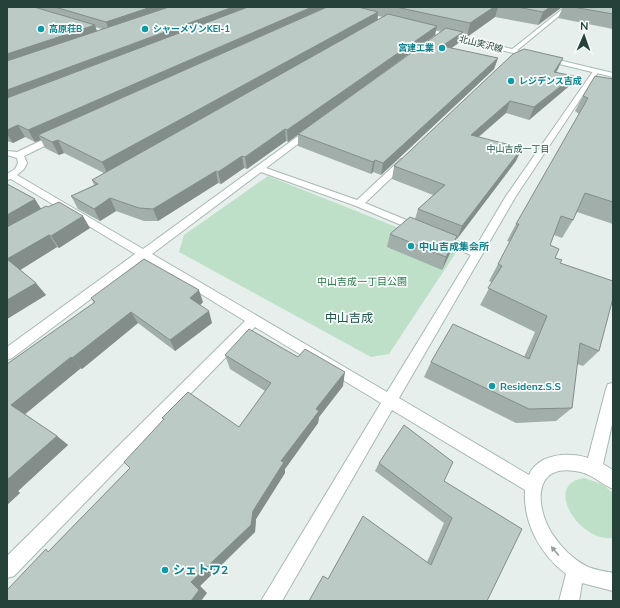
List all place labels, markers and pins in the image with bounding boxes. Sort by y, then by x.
place label: 高原荘B [49,23,82,34]
place label: シャーメゾンKEI-1 [153,23,230,34]
marker: 高原荘B [36,24,46,34]
marker: シャーメゾンKEI-1 [140,24,150,34]
place label: 宮建工業 [398,42,434,53]
marker: 宮建工業 [437,43,447,53]
place label: レジデンス吉成 [519,75,582,86]
marker: レジデンス吉成 [506,76,516,86]
place label: 中山吉成集会所 [419,240,489,253]
marker: 中山吉成集会所 [406,241,416,251]
place label: Residenz.S.S [500,380,561,393]
marker: Residenz.S.S [487,381,497,391]
place label: シェトワ2 [173,562,228,577]
marker: シェトワ2 [160,565,170,575]

